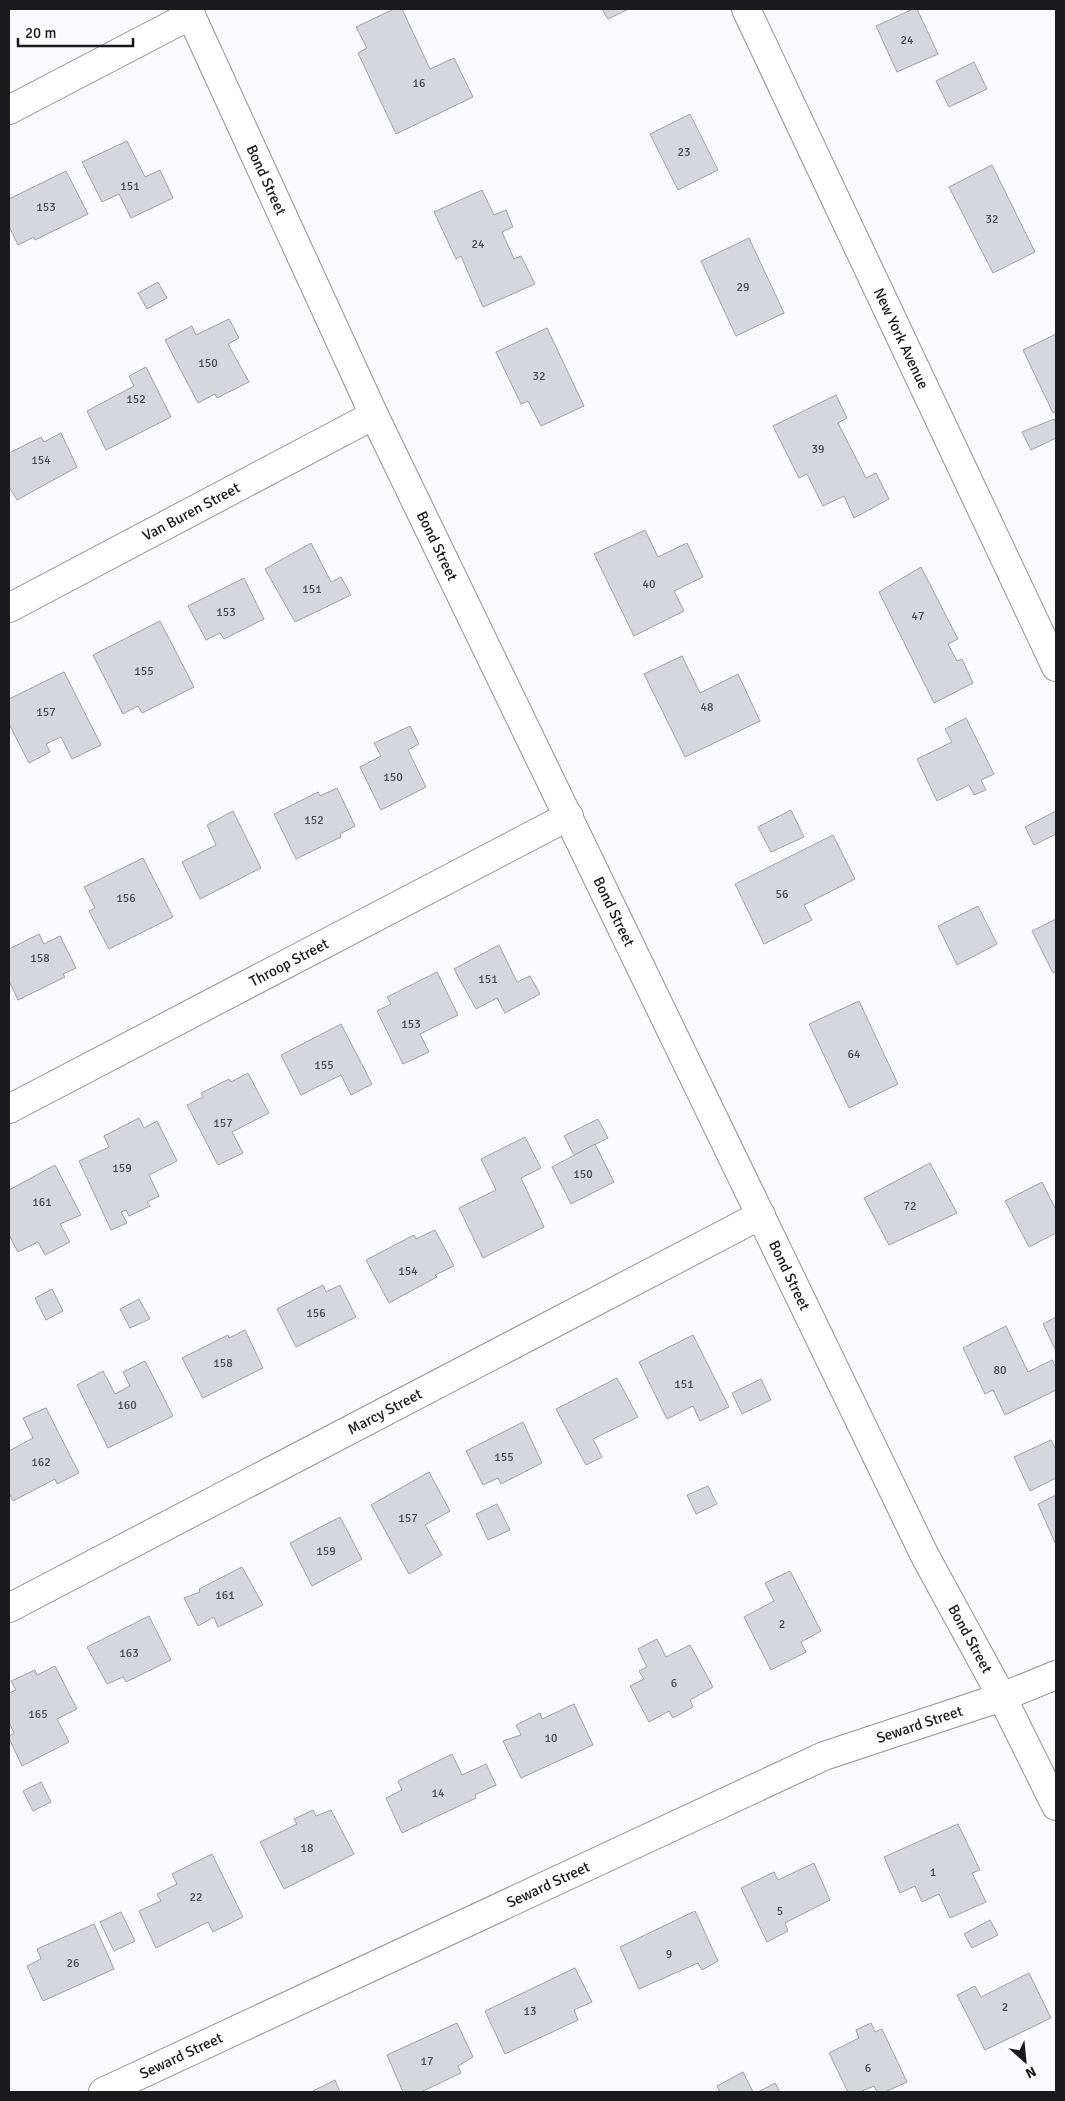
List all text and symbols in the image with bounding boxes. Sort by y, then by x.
scale bar [18,15,132,47]
text: 20 m [25,24,56,42]
house number: 24 [901,33,914,48]
house number: 16 [413,76,425,91]
street label: Bond Street [242,142,290,218]
house number: 23 [678,145,690,160]
house number: 151 [120,179,140,194]
house number: 153 [36,200,56,215]
house number: 32 [986,212,998,227]
house number: 24 [472,237,485,252]
house number: 29 [737,280,749,295]
street label: New York Avenue [870,285,933,392]
house number: 150 [198,356,218,371]
house number: 32 [533,369,545,384]
house number: 152 [126,392,146,407]
house number: 39 [812,442,824,457]
house number: 154 [31,453,51,468]
street label: Van Buren Street [139,479,243,545]
street label: Bond Street [413,508,462,584]
house number: 40 [643,577,655,592]
house number: 151 [302,582,322,597]
house number: 153 [216,605,236,620]
house number: 47 [912,609,924,624]
house number: 155 [134,664,154,679]
house number: 48 [701,700,713,715]
house number: 157 [36,705,56,720]
house number: 150 [383,770,403,785]
house number: 152 [304,813,324,828]
street label: Bond Street [589,874,638,949]
house number: 56 [776,887,788,902]
house number: 156 [116,891,136,906]
street label: Throop Street [246,934,332,991]
house number: 158 [30,951,50,966]
house number: 151 [478,972,498,987]
house number: 153 [401,1017,421,1032]
house number: 64 [848,1047,861,1062]
house number: 155 [314,1058,334,1073]
house number: 157 [213,1116,233,1131]
house number: 159 [112,1161,132,1176]
house number: 150 [573,1167,593,1182]
house number: 161 [32,1195,52,1210]
house number: 72 [904,1199,916,1214]
street label: Bond Street [765,1237,814,1313]
house number: 154 [398,1264,418,1279]
house number: 156 [306,1306,326,1321]
house number: 158 [213,1356,233,1371]
house number: 80 [994,1363,1006,1378]
house number: 151 [674,1377,694,1392]
street label: Marcy Street [344,1385,425,1438]
house number: 160 [117,1398,137,1413]
house number: 155 [494,1450,514,1465]
house number: 162 [31,1455,51,1470]
house number: 157 [398,1511,418,1526]
house number: 159 [316,1544,336,1559]
house number: 161 [215,1588,235,1603]
street label: Bond Street [944,1601,996,1676]
house number: 2 [779,1617,785,1632]
house number: 163 [119,1646,139,1661]
house number: 6 [671,1676,677,1691]
street label: Seward Street [874,1702,965,1747]
house number: 165 [28,1707,48,1722]
house number: 10 [545,1731,557,1746]
house number: 14 [432,1786,445,1801]
house number: 18 [301,1841,313,1856]
street label: Seward Street [504,1857,593,1912]
house number: 1 [930,1865,936,1880]
house number: 22 [190,1890,202,1905]
house number: 5 [777,1904,783,1919]
house number: 9 [666,1947,672,1962]
house number: 26 [67,1956,79,1971]
house number: 2 [1002,2000,1008,2015]
house number: 13 [524,2004,536,2019]
street label: Seward Street [136,2029,225,2083]
north arrow [1000,2036,1050,2086]
house number: 17 [421,2054,433,2069]
house number: 6 [865,2061,871,2076]
text: N [1022,2062,1039,2082]

